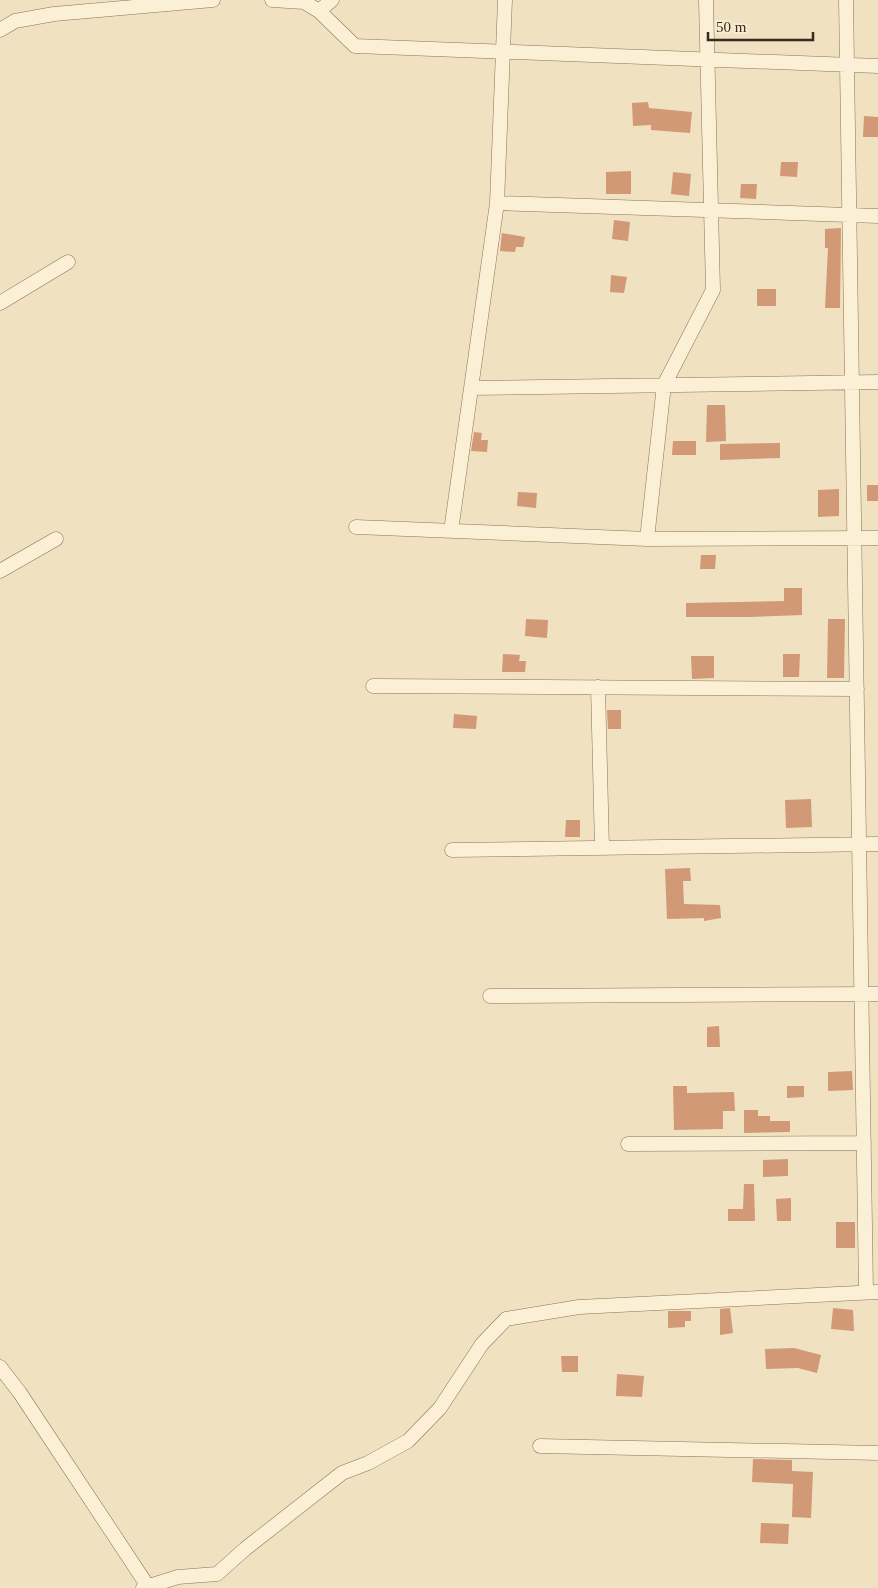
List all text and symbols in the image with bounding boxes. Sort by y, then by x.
scale bar [708,10,813,42]
text: 50 m [716,19,747,35]

